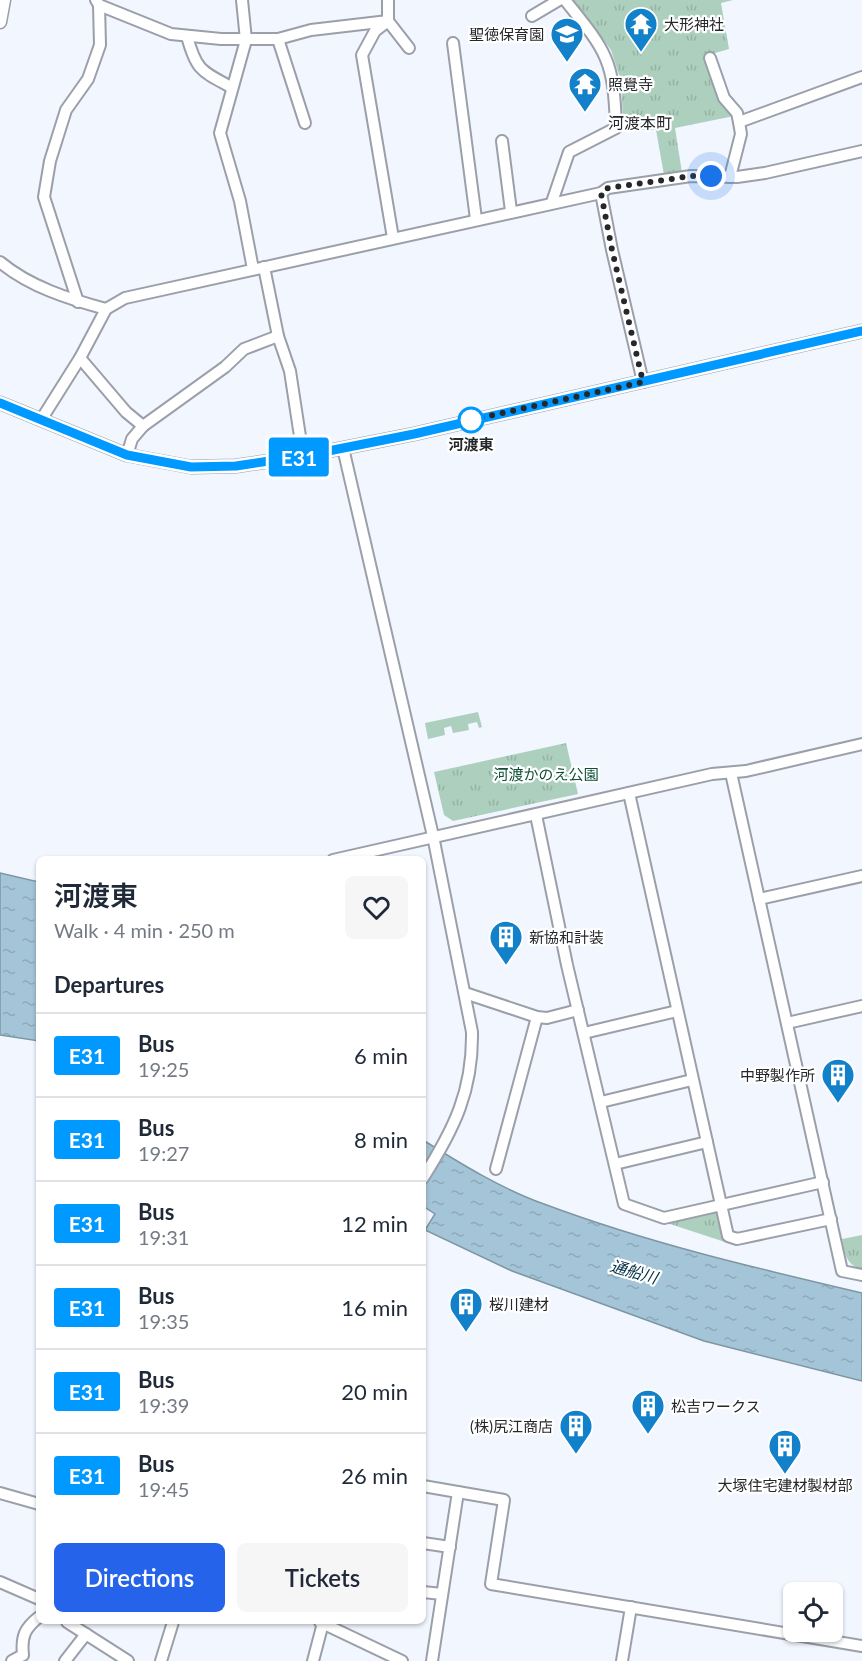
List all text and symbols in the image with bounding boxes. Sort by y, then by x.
temple icon: 大形神社 [623,6,659,53]
place label: 大形神社 [664,15,724,33]
school or university icon: 聖徳保育園 [549,16,585,63]
place label: 聖徳保育園 [469,25,544,43]
temple icon: 照覺寺 [567,66,603,113]
place label: 照覺寺 [608,75,653,93]
district label: 河渡本町 [608,113,672,132]
your location [696,161,726,191]
marker: 河渡東 [458,407,484,433]
place label: 河渡東 [448,435,494,453]
line badge: E31 [264,438,334,476]
text: E31 [281,445,317,470]
park label: 河渡かのえ公園 [493,765,599,783]
button: heart [345,876,408,939]
text: 河渡東 [54,878,138,912]
text: Walk · 4 min · 250 m [54,918,235,942]
building icon: 新協和計装 [488,919,524,966]
place label: 新協和計装 [529,928,604,946]
text: Departures [54,971,164,998]
text: Bus [138,1030,174,1057]
text: 6 min [354,1042,408,1069]
text: E31 [69,1043,105,1068]
text: 19:25 [138,1057,189,1081]
building icon: 中野製作所 [820,1057,856,1104]
place label: 中野製作所 [740,1066,815,1084]
text: Bus [138,1114,174,1141]
text: 8 min [354,1126,408,1153]
text: E31 [69,1127,105,1152]
text: 19:27 [138,1141,189,1165]
text: Bus [138,1198,174,1225]
text: 12 min [341,1210,408,1237]
text: E31 [69,1211,105,1236]
text: 19:31 [138,1225,189,1249]
water label: 通船川 [608,1255,662,1287]
text: Bus [138,1282,174,1309]
building icon: 桜川建材 [448,1286,484,1333]
text: 16 min [341,1294,408,1321]
text: E31 [69,1295,105,1320]
place label: 桜川建材 [489,1295,549,1313]
text: 19:35 [138,1309,189,1333]
text: Bus [138,1366,174,1393]
text: 20 min [341,1378,408,1405]
text: E31 [69,1379,105,1404]
building icon: 松吉ワークス [630,1388,666,1435]
text: 19:39 [138,1393,189,1417]
place label: 松吉ワークス [671,1397,761,1415]
building icon: (株)尻江商店 [558,1408,594,1455]
place label: (株)尻江商店 [470,1417,553,1435]
building icon: 大塚住宅建材製材部 [767,1428,803,1475]
text: Bus [138,1450,174,1477]
text: 26 min [341,1462,408,1489]
text: E31 [69,1463,105,1488]
place label: 大塚住宅建材製材部 [717,1476,853,1494]
text: 19:45 [138,1477,189,1501]
button: Directions [54,1543,225,1612]
button: Tickets [237,1543,408,1612]
map controls [783,1582,843,1642]
button: locate [783,1582,843,1642]

